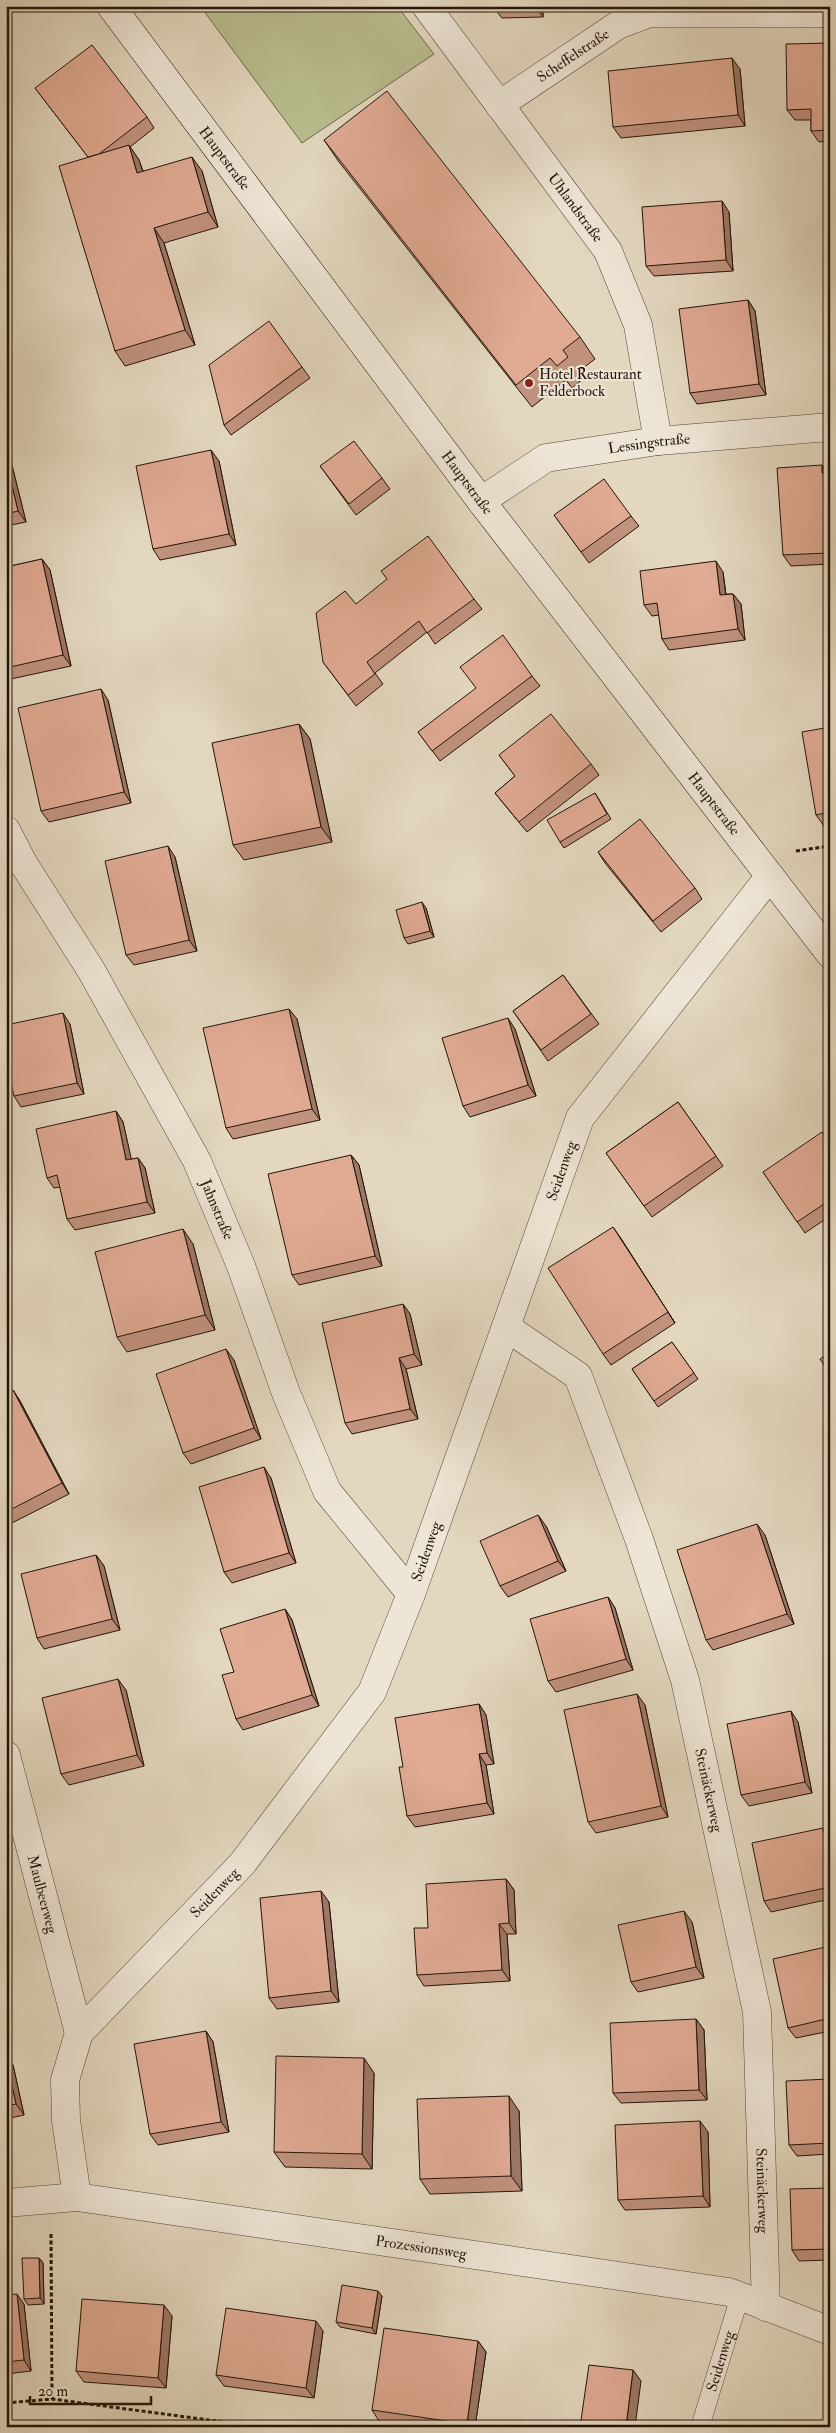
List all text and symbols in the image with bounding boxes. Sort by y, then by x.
street label: Scheffelstraße [533,24,613,87]
street label: Hauptstraße [195,123,255,194]
street label: Uhlandstraße [544,169,608,246]
place label: Hotel Restaurant Felderbock [539,365,642,401]
marker: Hotel Restaurant Felderbock [523,377,535,389]
street label: Lessingstraße [607,429,691,458]
street label: Hauptstraße [437,447,497,518]
street label: Hauptstraße [684,768,745,839]
street label: Seidenweg [542,1137,581,1203]
street label: Jahnstraße [195,1176,238,1243]
street label: Seidenweg [407,1518,446,1584]
street label: Steinäckerweg [691,1746,727,1834]
street label: Maulbeerweg [23,1853,62,1936]
street label: Seidenweg [186,1863,243,1922]
street label: Steinäckerweg [752,2148,773,2234]
street label: Prozessionsweg [374,2231,469,2263]
street label: Seidenweg [702,2328,739,2394]
scale bar [30,2373,151,2405]
text: 20 m [38,2382,68,2401]

